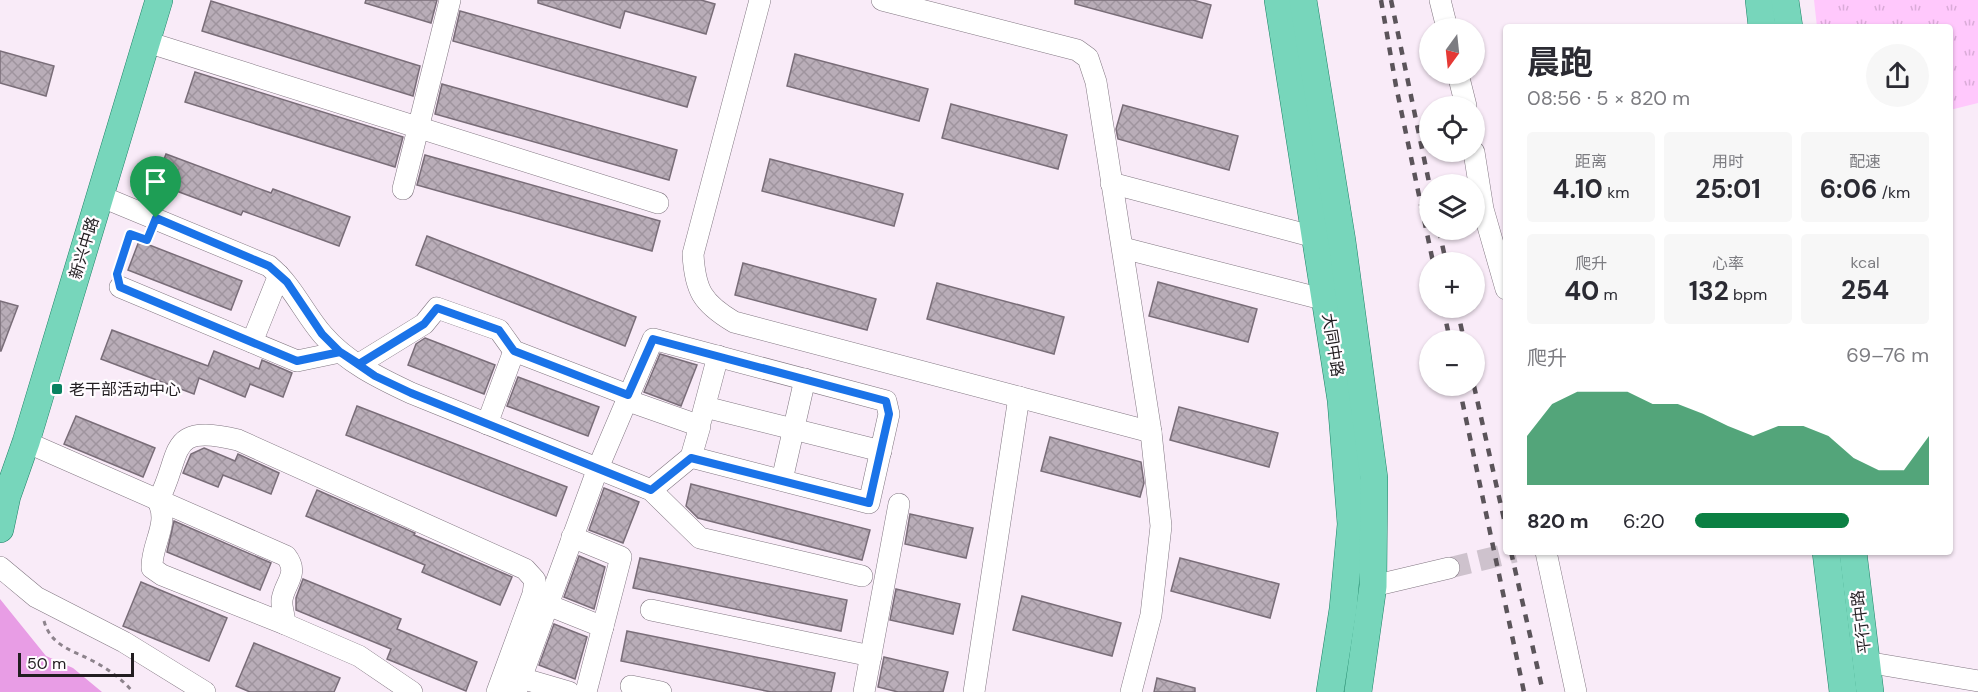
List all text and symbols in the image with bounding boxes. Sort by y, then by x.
north arrow [1419,18,1485,84]
map controls [1419,18,1485,396]
text: 晨跑 [1527,41,1593,84]
button: share [1866,44,1929,107]
text: 08:56 · 5 × 820 m [1527,85,1690,111]
button: locate [1419,96,1485,162]
text: 距离 [1575,151,1607,172]
text: 用时 [1712,151,1744,172]
text: 配速 [1849,151,1881,172]
pin [130,156,181,218]
icon: arrive [139,165,172,198]
text: 4.10 [1553,172,1603,206]
text: 25:01 [1695,172,1761,206]
text: 6:06 [1820,172,1878,206]
button: layers [1419,174,1485,240]
text: km [1603,182,1629,203]
text: /km [1878,182,1910,203]
street label: 新兴中路 [65,214,103,282]
button: + [1419,252,1485,318]
text: kcal [1851,252,1879,273]
text: 爬升 [1575,253,1607,274]
text: 心率 [1712,253,1744,274]
text: 254 [1841,273,1889,307]
text: 40 [1564,274,1599,308]
text: 132 [1689,274,1729,308]
text: m [1599,284,1618,305]
text: bpm [1729,284,1767,305]
street label: 大同中路 [1318,312,1348,378]
button: − [1419,330,1485,396]
text: 69–76 m [1846,342,1929,368]
text: 爬升 [1527,345,1567,371]
place label: 老干部活动中心 [69,379,181,400]
marker: 老干部活动中心 [50,382,64,396]
text: 820 m [1527,508,1589,534]
text: 6:20 [1623,508,1665,534]
street label: 平行中路 [1847,589,1875,655]
scale bar [18,650,134,678]
text: 50 m [27,653,66,674]

